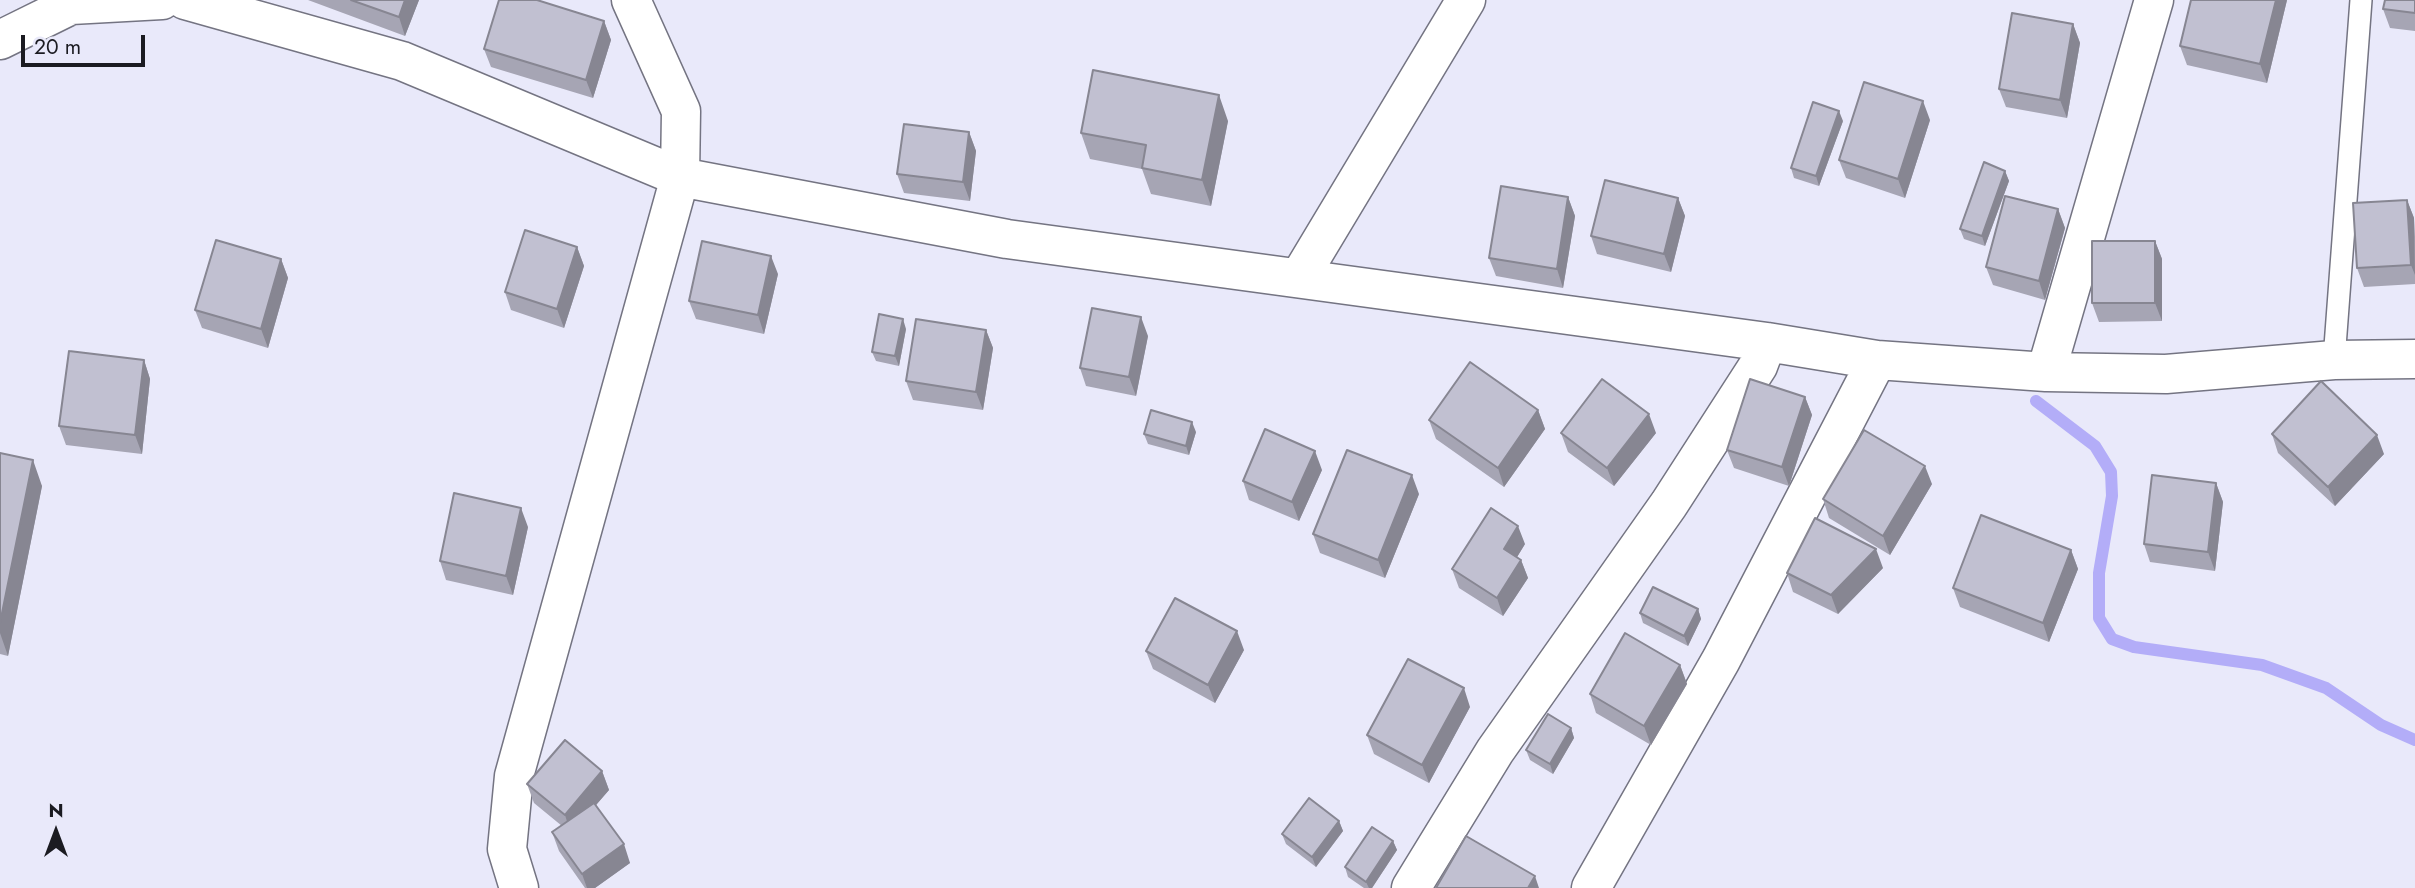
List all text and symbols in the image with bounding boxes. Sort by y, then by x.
scale bar [24,21,149,65]
text: 20 m [34,32,81,62]
north arrow [21,797,91,867]
text: N [48,797,64,824]

